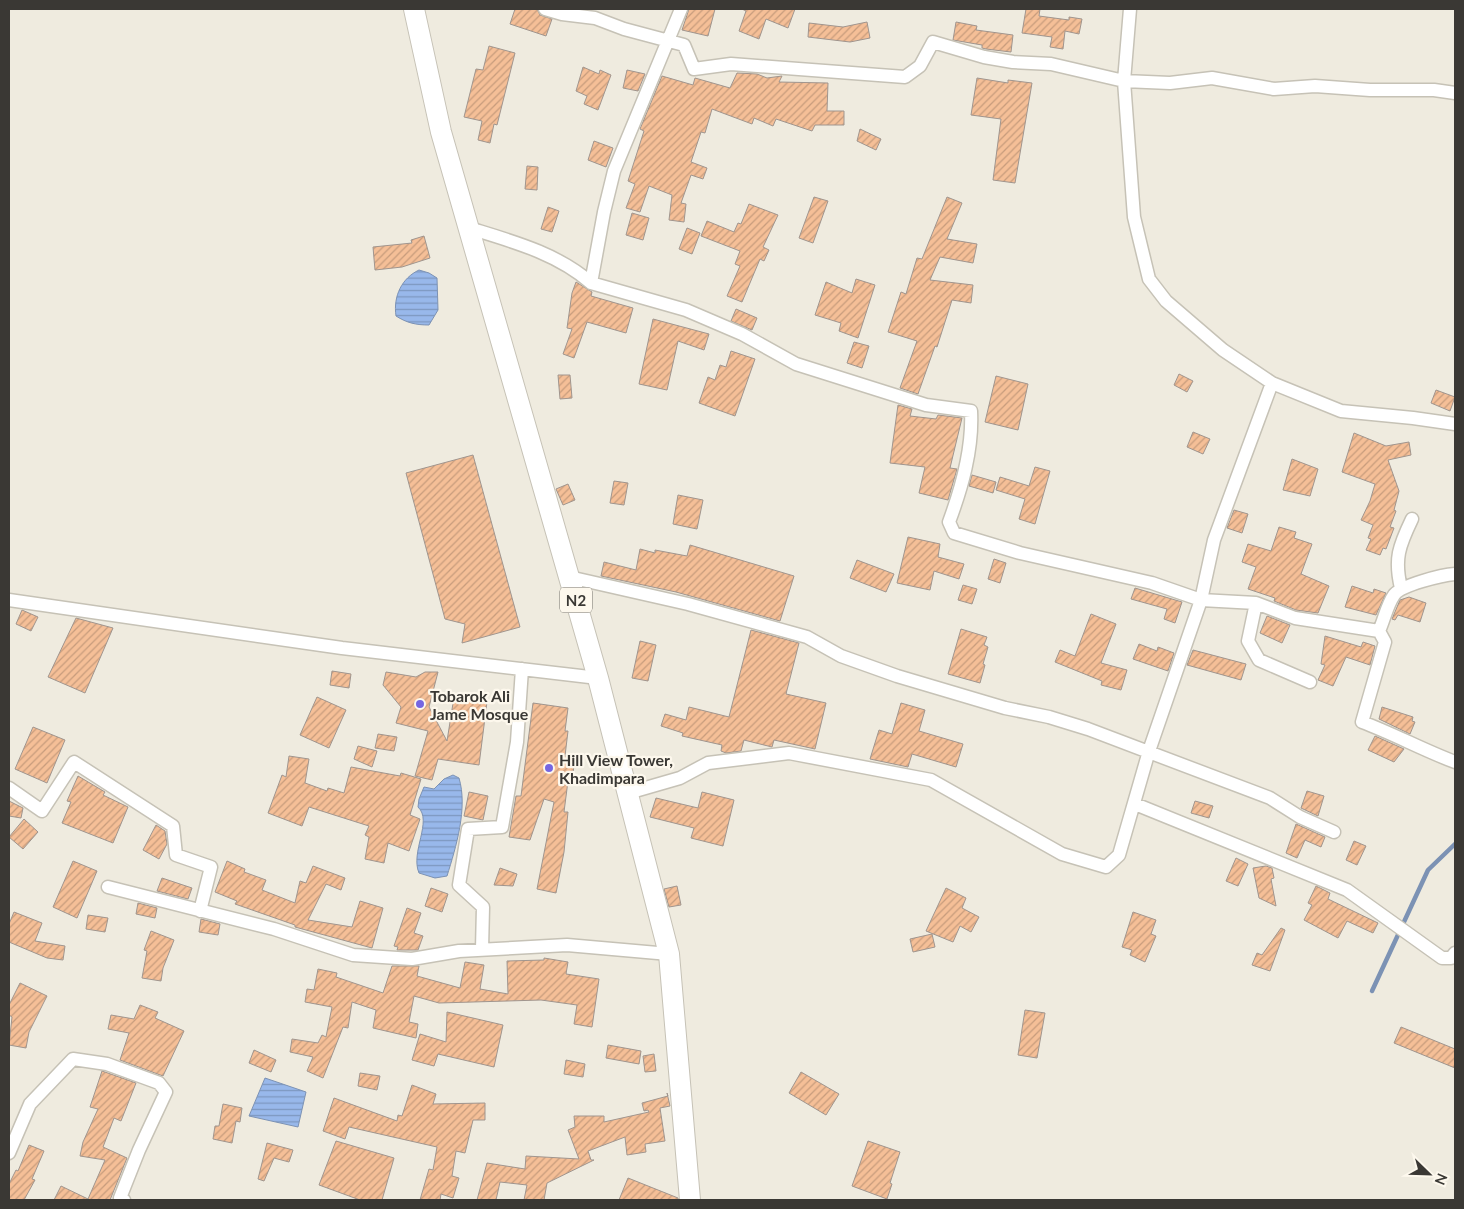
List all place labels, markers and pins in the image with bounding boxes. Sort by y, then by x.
place label: Tobarok Ali Jame Mosque [430,686,529,723]
marker: Tobarok Ali Jame Mosque [414,698,426,710]
place label: Hill View Tower, Khadimpara [559,750,673,787]
marker: Hill View Tower, Khadimpara [543,762,555,774]

